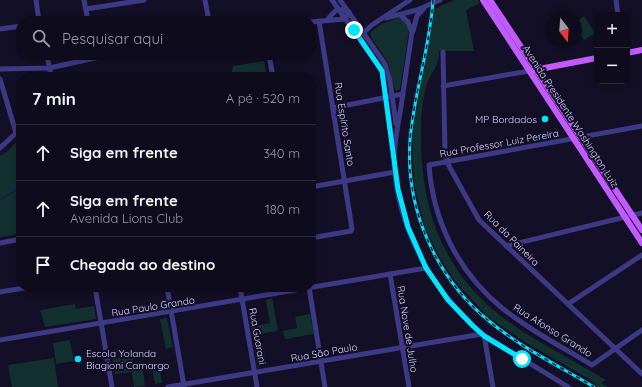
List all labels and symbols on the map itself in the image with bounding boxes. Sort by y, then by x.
north arrow [546,12,582,48]
route end [345,21,363,39]
street label: Avenida Presidente Washington Luiz [520,43,622,190]
street label: Rua Espírito Santo [331,81,358,167]
place label: MP Bordados [475,113,537,126]
marker: MP Bordados [540,114,550,124]
street label: Rua Professor Luiz Pereira [438,127,560,160]
street label: Rua da Paineira [481,208,542,269]
street label: Rua Nove de Julho [394,285,421,373]
street label: Rua Paulo Grando [110,293,196,320]
street label: Rua Afonso Grando [511,301,595,360]
street label: Rua Guarani [246,307,269,366]
street label: Rua São Paulo [290,340,358,365]
place label: Escola Yolanda Biagioni Camargo [86,347,169,372]
route start [513,350,531,368]
marker: Escola Yolanda Biagioni Camargo [73,354,83,364]

